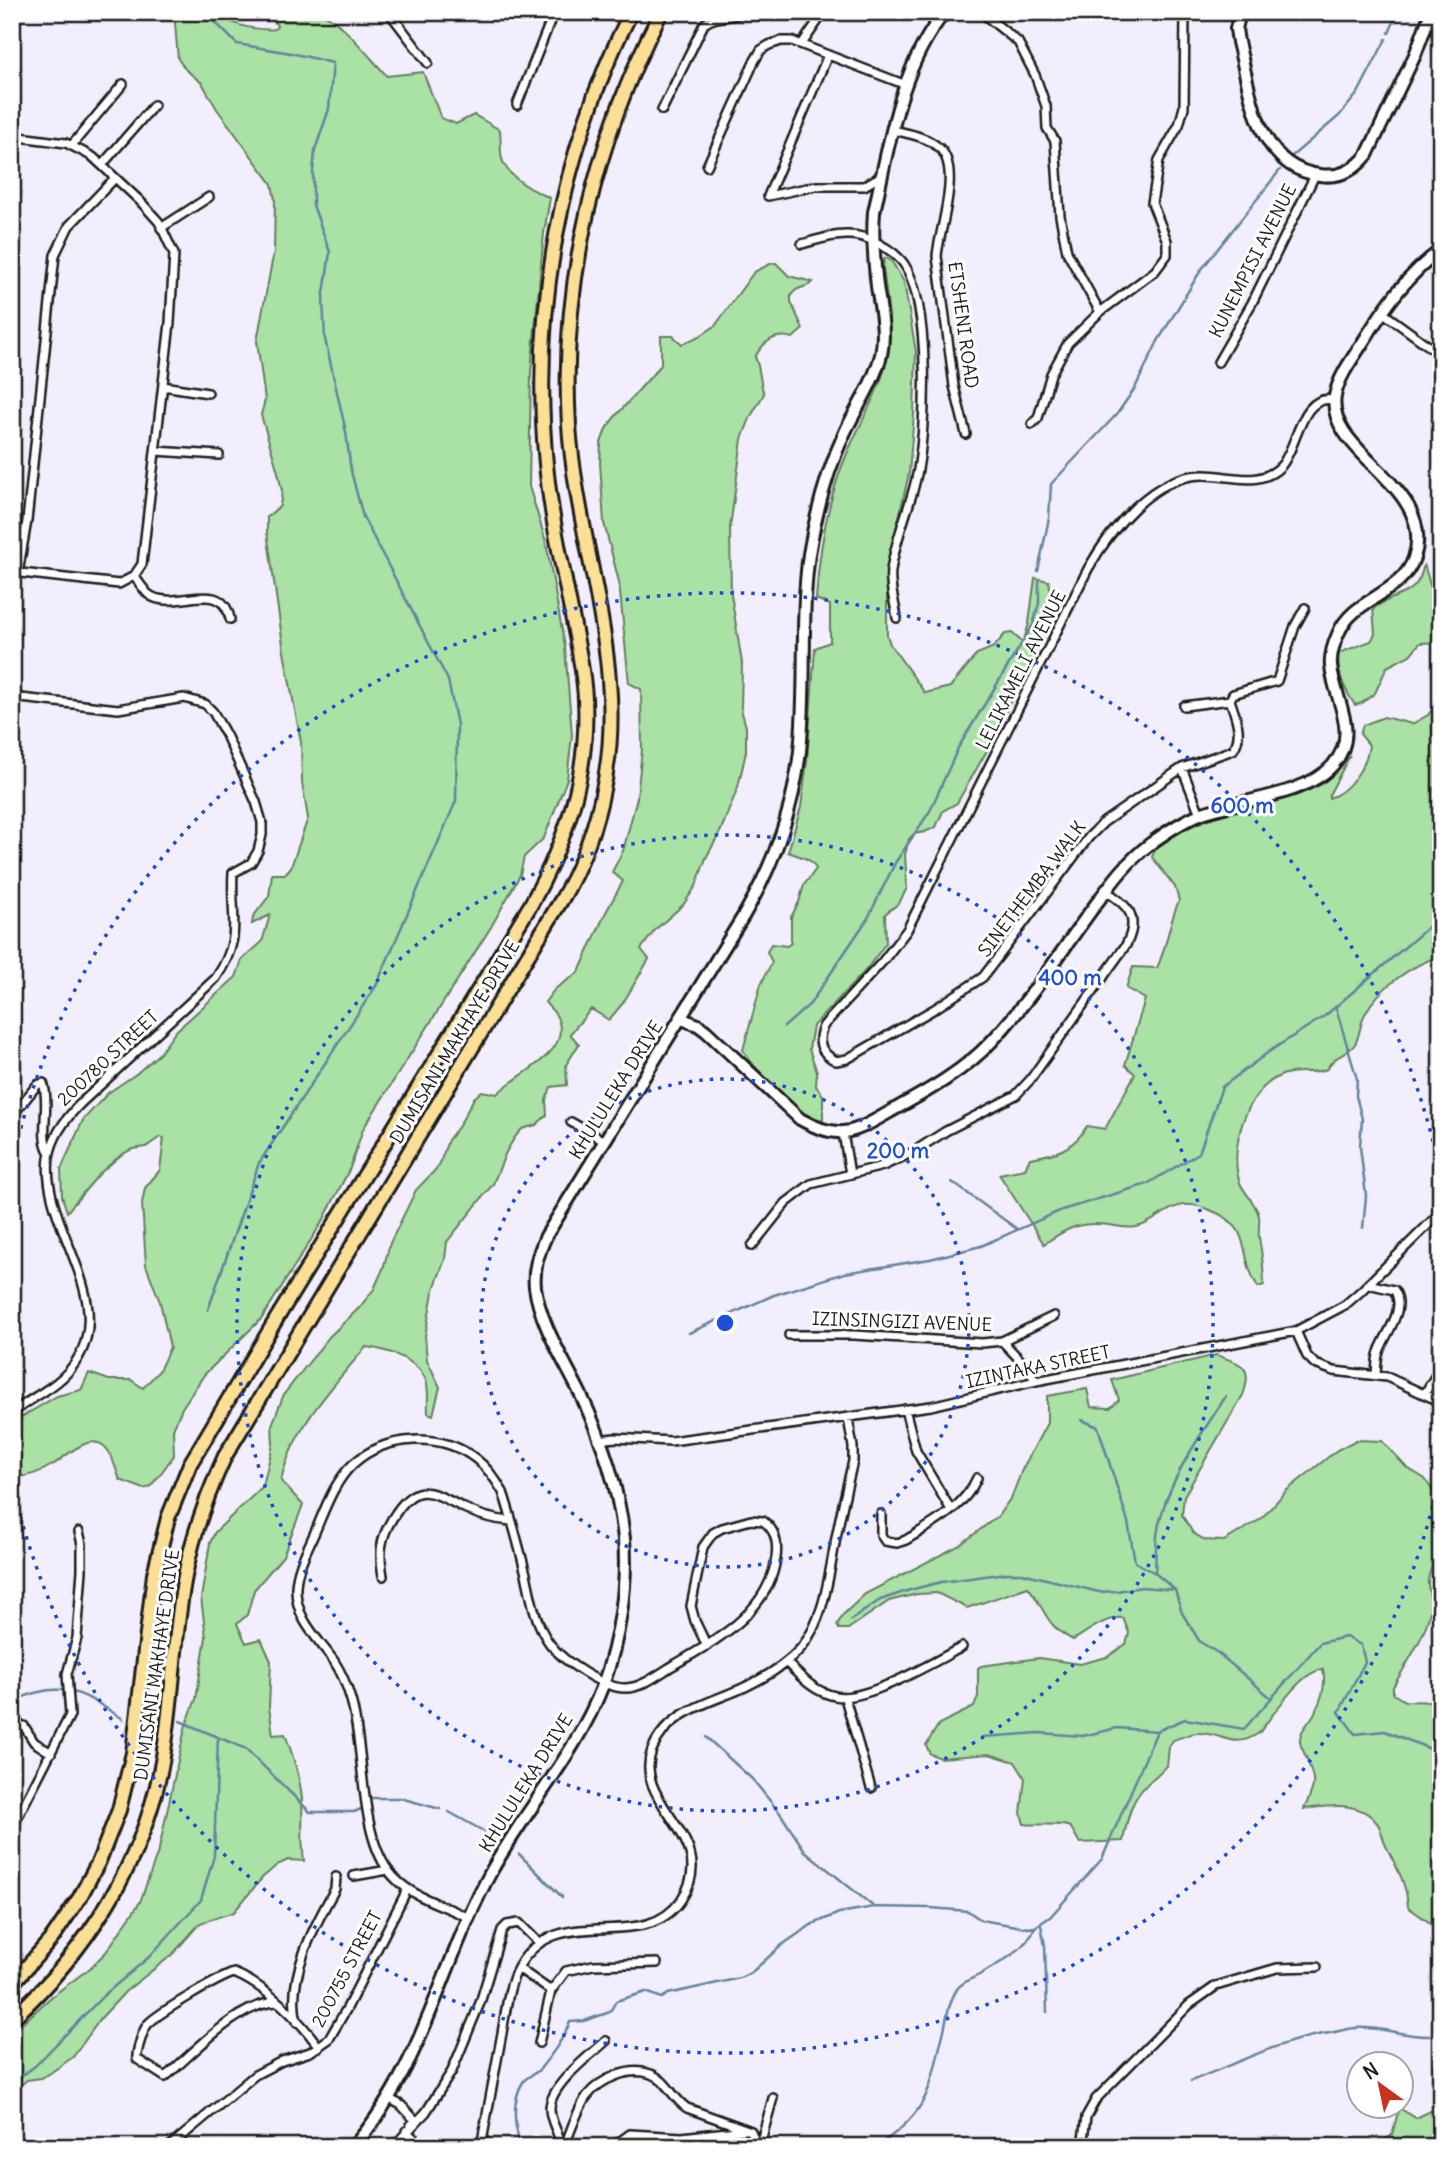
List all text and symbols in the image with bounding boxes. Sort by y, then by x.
street label: KUNEMPISI AVENUE [1204,180,1301,342]
street label: ETSHENI ROAD [943,260,984,390]
street label: LELIKAMELI AVENUE [970,586,1071,753]
text: 600 m [1210,792,1274,819]
street label: SINETHEMBA WALK [973,816,1090,961]
street label: DUMISANI MAKHAYE DRIVE [385,936,525,1148]
text: 400 m [1038,964,1102,991]
street label: 200780 STREET [52,1005,163,1110]
street label: KHULULEKA DRIVE [564,1016,667,1163]
text: 200 m [867,1137,930,1164]
street label: IZINSINGIZI AVENUE [812,1307,992,1336]
centre of rings [713,1311,737,1335]
street label: IZINTAKA STREET [964,1340,1112,1393]
street label: DUMISANI MAKHAYE DRIVE [129,1548,184,1782]
street label: KHULULEKA DRIVE [474,1709,577,1856]
street label: 200755 STREET [306,1907,387,2031]
north arrow [1344,2050,1414,2120]
text: N [1359,2057,1383,2084]

